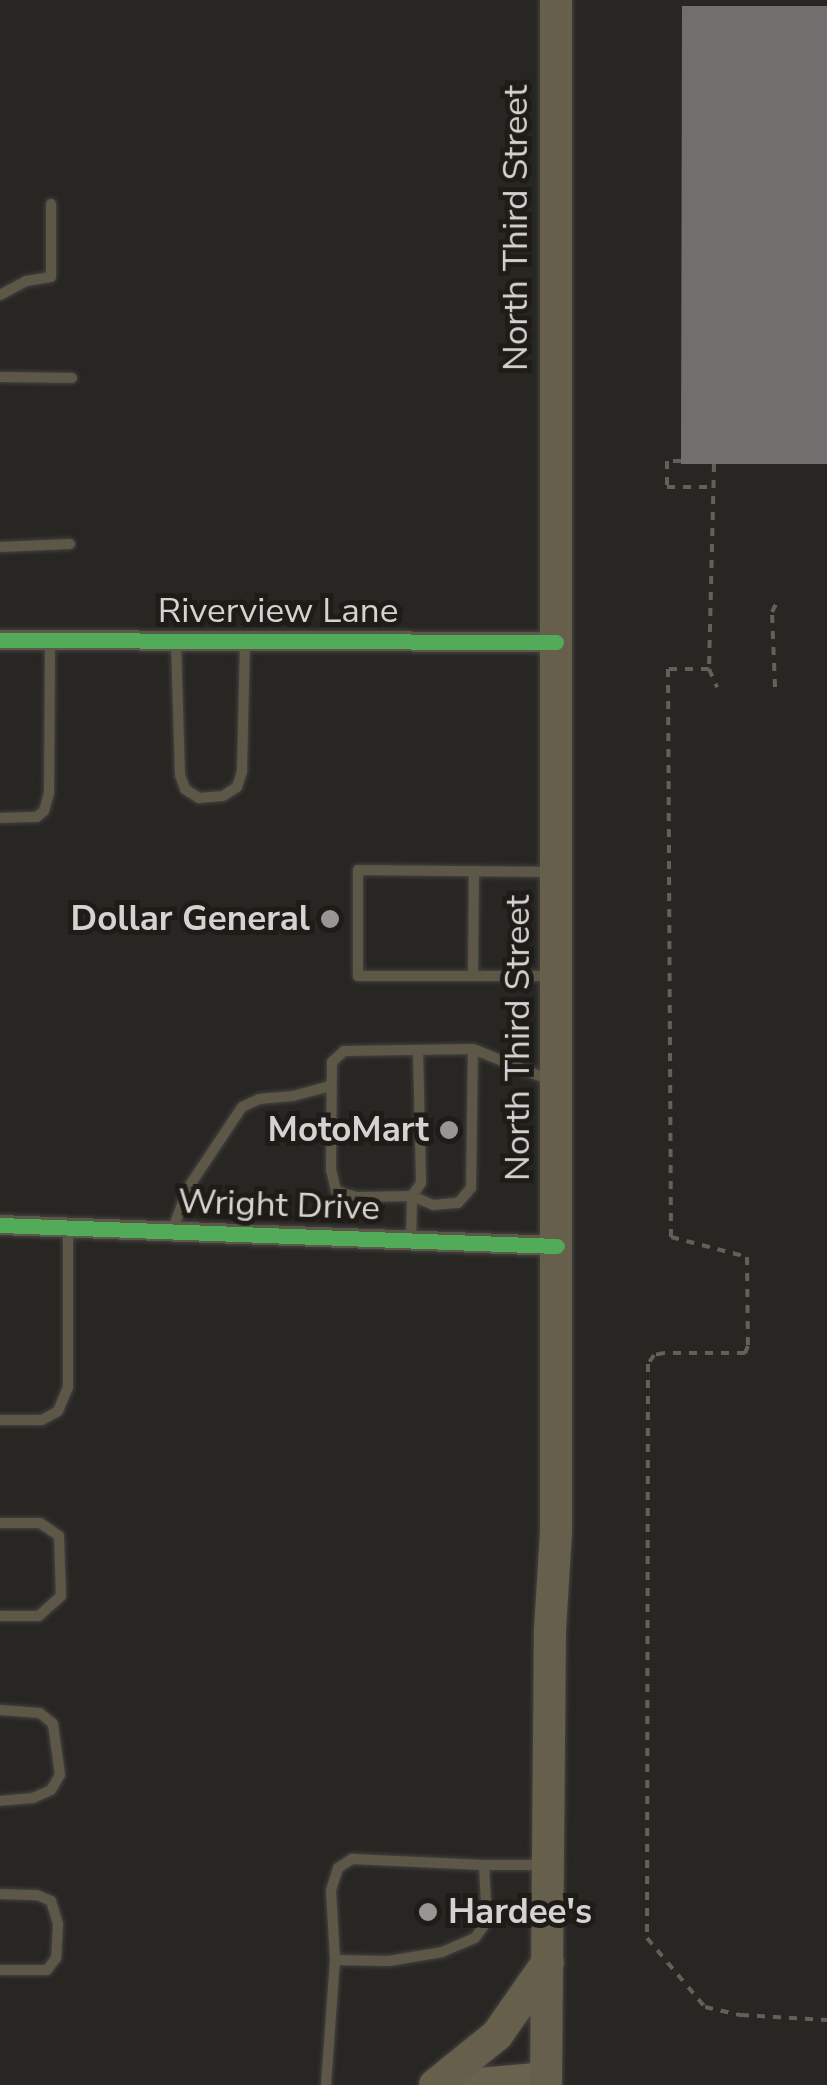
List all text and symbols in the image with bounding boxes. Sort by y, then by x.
street label: North Third Street [495,85,537,371]
street label: Riverview Lane [158,590,398,632]
street label: North Third Street [497,895,539,1181]
place label: Dollar General [70,898,310,940]
marker: Dollar General [319,908,341,930]
place label: MotoMart [268,1109,429,1151]
marker: MotoMart [438,1119,460,1141]
street label: Wright Drive [177,1180,381,1230]
place label: Hardee's [448,1891,592,1933]
marker: Hardee's [417,1901,439,1923]

